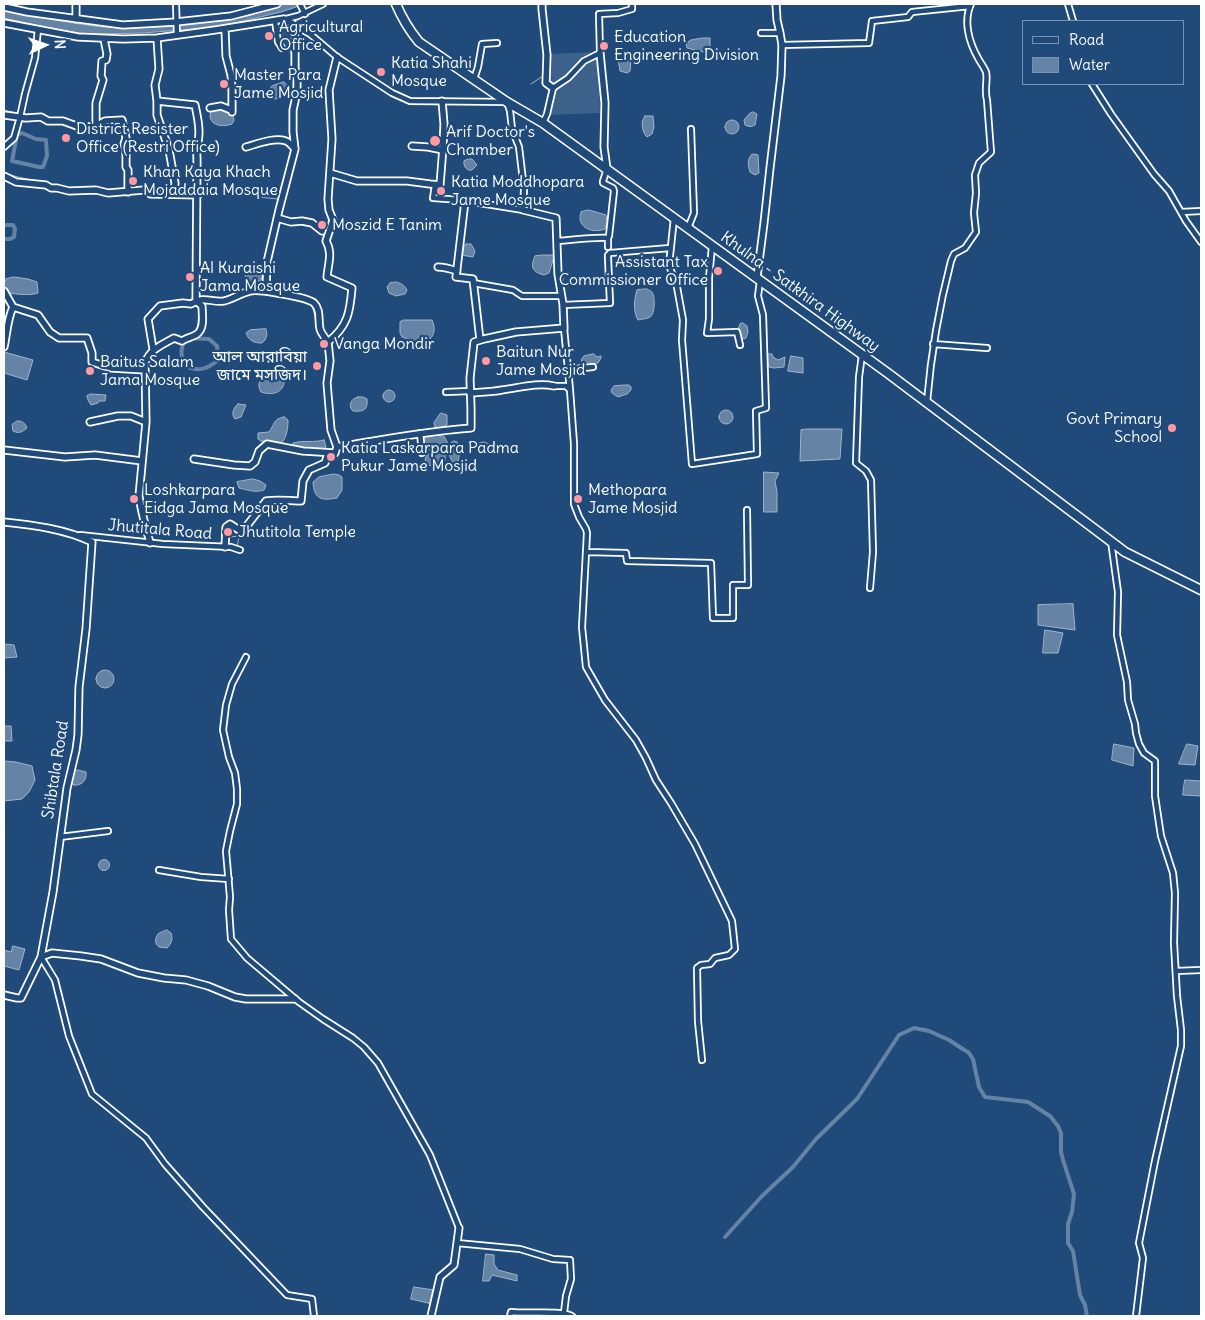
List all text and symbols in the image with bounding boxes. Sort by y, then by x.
place label: Agricultural Office [279,17,363,55]
north arrow [20,20,70,70]
legend [1022,20,1185,85]
place label: Education Engineering Division [614,27,759,65]
marker: Agricultural Office [263,30,275,42]
text: Road [1069,30,1104,49]
text: N [51,39,69,50]
marker: Education Engineering Division [598,40,610,52]
place label: Katia Shahi Mosque [391,53,472,91]
text: Water [1069,55,1110,74]
place label: Master Para Jame Mosjid [234,65,323,103]
marker: Katia Shahi Mosque [375,66,387,78]
marker: Master Para Jame Mosjid [218,78,230,90]
place label: District Resister Office (Restri Office) [76,119,220,157]
place label: Arif Doctor's Chamber [446,122,535,160]
marker: District Resister Office (Restri Office) [60,132,72,144]
marker: Arif Doctor's Chamber [428,134,442,148]
place label: Khan Kaya Khach Mojaddaia Mosque [143,162,278,200]
place label: Katia Moddhopara Jame Mosque [451,172,584,210]
marker: Khan Kaya Khach Mojaddaia Mosque [127,175,139,187]
marker: Katia Moddhopara Jame Mosque [435,185,447,197]
place label: Moszid E Tanim [332,215,442,235]
marker: Moszid E Tanim [316,219,328,231]
street label: Khulna - Satkhira Highway [717,228,883,356]
place label: Assistant Tax Commissioner Office [559,252,708,290]
place label: Al Kuraishi Jama Mosque [200,258,300,296]
marker: Assistant Tax Commissioner Office [712,265,724,277]
marker: Al Kuraishi Jama Mosque [184,271,196,283]
place label: Vanga Mondir [334,334,434,354]
marker: Vanga Mondir [318,338,330,350]
place label: Baitun Nur Jame Mosjid [496,342,585,380]
place label: আল আরাবিয়া জামে মসজিদ। [213,347,307,385]
place label: Baitus Salam Jama Mosque [100,352,200,390]
marker: Baitun Nur Jame Mosjid [480,355,492,367]
marker: আল আরাবিয়া জামে মসজিদ। [311,360,323,372]
marker: Baitus Salam Jama Mosque [84,365,96,377]
place label: Govt Primary School [1066,409,1162,447]
marker: Govt Primary School [1166,422,1178,434]
place label: Katia Laskarpara Padma Pukur Jame Mosjid [341,438,519,476]
marker: Katia Laskarpara Padma Pukur Jame Mosjid [325,451,337,463]
place label: Loshkarpara Eidga Jama Mosque [144,480,288,518]
place label: Methopara Jame Mosjid [588,480,677,518]
marker: Loshkarpara Eidga Jama Mosque [128,493,140,505]
marker: Methopara Jame Mosjid [572,493,584,505]
street label: Jhutitala Road [107,516,213,544]
place label: Jhutitola Temple [238,522,356,542]
marker: Jhutitola Temple [222,526,234,538]
street label: Shibtala Road [39,720,73,820]

